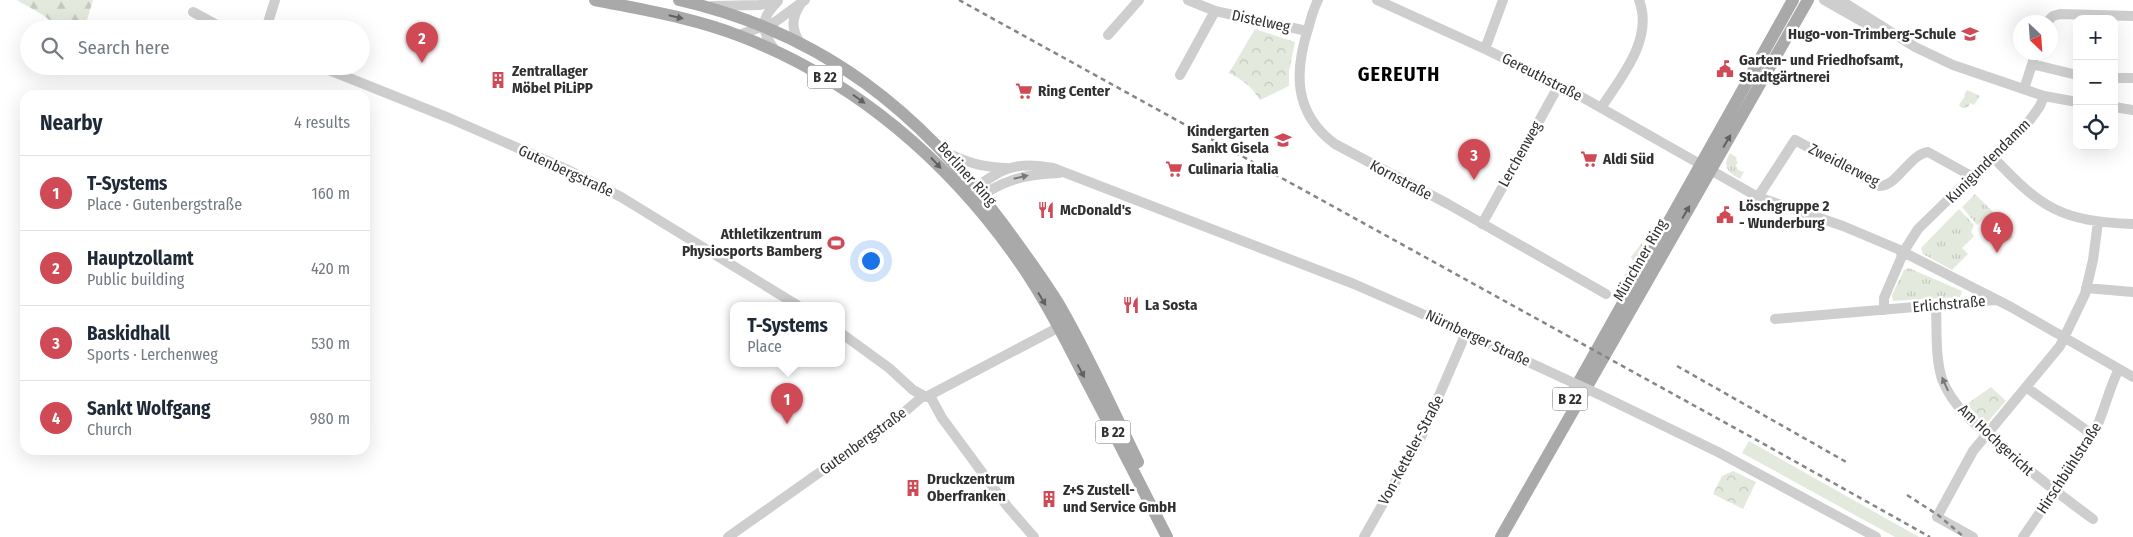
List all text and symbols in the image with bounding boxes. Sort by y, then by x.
street label: Distelweg [1230,6,1292,36]
one-way arrow [669,13,684,21]
north arrow [2013,15,2058,60]
map controls [2073,15,2118,150]
button: + [2073,15,2118,60]
search box [20,20,370,75]
pin: 2 [406,22,438,63]
school or university icon: Hugo-von-Trimberg-Schule [1960,24,1980,44]
place label: Hugo-von-Trimberg-Schule [1788,25,1956,43]
icon: search [38,34,66,62]
text: Search here [78,36,170,59]
street label: Gereuthstraße [1499,49,1585,105]
place label: Garten- und Friedhofsamt, Stadtgärtnerei [1739,51,1903,86]
public building icon: Garten- und Friedhofsamt, Stadtgärtnerei [1715,59,1735,79]
button: − [2073,60,2118,105]
place label: Zentrallager Möbel PiLiPP [512,62,593,97]
district label: GEREUTH [1358,62,1440,86]
road number: B 22 [808,66,842,88]
building icon: Zentrallager Möbel PiLiPP [488,70,508,90]
supermarket icon: Ring Center [1014,81,1034,101]
place label: Ring Center [1038,82,1110,100]
one-way arrow [852,94,866,104]
button: locate [2073,105,2118,150]
text: Nearby [40,110,102,136]
text: 4 results [294,113,350,132]
street label: Kunigundendamm [1942,115,2034,207]
street label: Lerchenweg [1495,118,1545,190]
place label: Kindergarten Sankt Gisela [1187,122,1270,157]
school or university icon: Kindergarten Sankt Gisela [1273,130,1293,150]
one-way arrow [1723,134,1731,149]
street label: Berliner Ring [934,138,1000,210]
pin: 3 [1458,139,1490,180]
street label: Zweidlerweg [1806,140,1882,190]
street label: Gutenbergstraße [516,141,616,201]
supermarket icon: Aldi Süd [1579,149,1599,169]
place label: Aldi Süd [1602,150,1654,168]
one-way arrow [930,156,942,168]
street label: Kornstraße [1367,156,1435,204]
supermarket icon: Culinaria Italia [1164,159,1184,179]
place label: Culinaria Italia [1188,160,1279,178]
text: T-Systems [87,172,167,195]
one-way arrow [1014,173,1029,181]
text: 1 [53,184,59,203]
text: 160 m [311,184,350,203]
text: Place · Gutenbergstraße [87,195,242,214]
place label: Löschgruppe 2 - Wunderburg [1739,197,1829,232]
restaurant icon: McDonald's [1036,200,1056,220]
place label: McDonald's [1060,201,1132,219]
public building icon: Löschgruppe 2 - Wunderburg [1715,205,1735,225]
one-way arrow [1682,206,1691,219]
pin: 4 [1981,212,2013,253]
street label: Münchner Ring [1609,216,1671,304]
place label: Athletikzentrum Physiosports Bamberg [682,225,823,260]
sports icon: Athletikzentrum Physiosports Bamberg [826,233,846,253]
text: Hauptzollamt [87,247,194,270]
your location [858,248,884,274]
text: 2 [52,259,60,278]
text: 420 m [311,259,350,278]
text: Public building [87,270,184,289]
one-way arrow [1038,292,1047,305]
street label: Erlichstraße [1912,292,1986,316]
restaurant icon: La Sosta [1121,295,1141,315]
place label: La Sosta [1145,296,1198,314]
popup [730,302,845,367]
street label: Nürnberger Straße [1423,306,1533,370]
text: T-Systems [747,314,828,337]
text: Baskidhall [87,322,170,345]
text: 3 [52,334,60,353]
text: 530 m [311,334,350,353]
text: Place [747,337,782,356]
text: Sports · Lerchenweg [87,345,218,364]
one-way arrow [1077,364,1085,378]
one-way arrow [1940,377,1948,391]
pin: 1 [771,383,803,424]
road number: B 22 [1552,388,1588,410]
street label: Von-Ketteler-Straße [1375,392,1447,508]
text: Sankt Wolfgang [87,397,210,420]
street label: Am Hochgericht [1954,400,2038,480]
street label: Gutenbergstraße [816,404,910,478]
text: 4 [52,409,60,428]
text: 980 m [310,409,350,428]
street label: Hirschbühlstraße [2033,419,2105,517]
text: Church [87,420,132,439]
road number: B 22 [1096,421,1130,444]
place label: Druckzentrum Oberfranken [927,470,1015,505]
building icon: Druckzentrum Oberfranken [903,478,923,498]
place label: Z+S Zustell- und Service GmbH [1063,481,1176,516]
building icon: Z+S Zustell- und Service GmbH [1039,489,1059,509]

